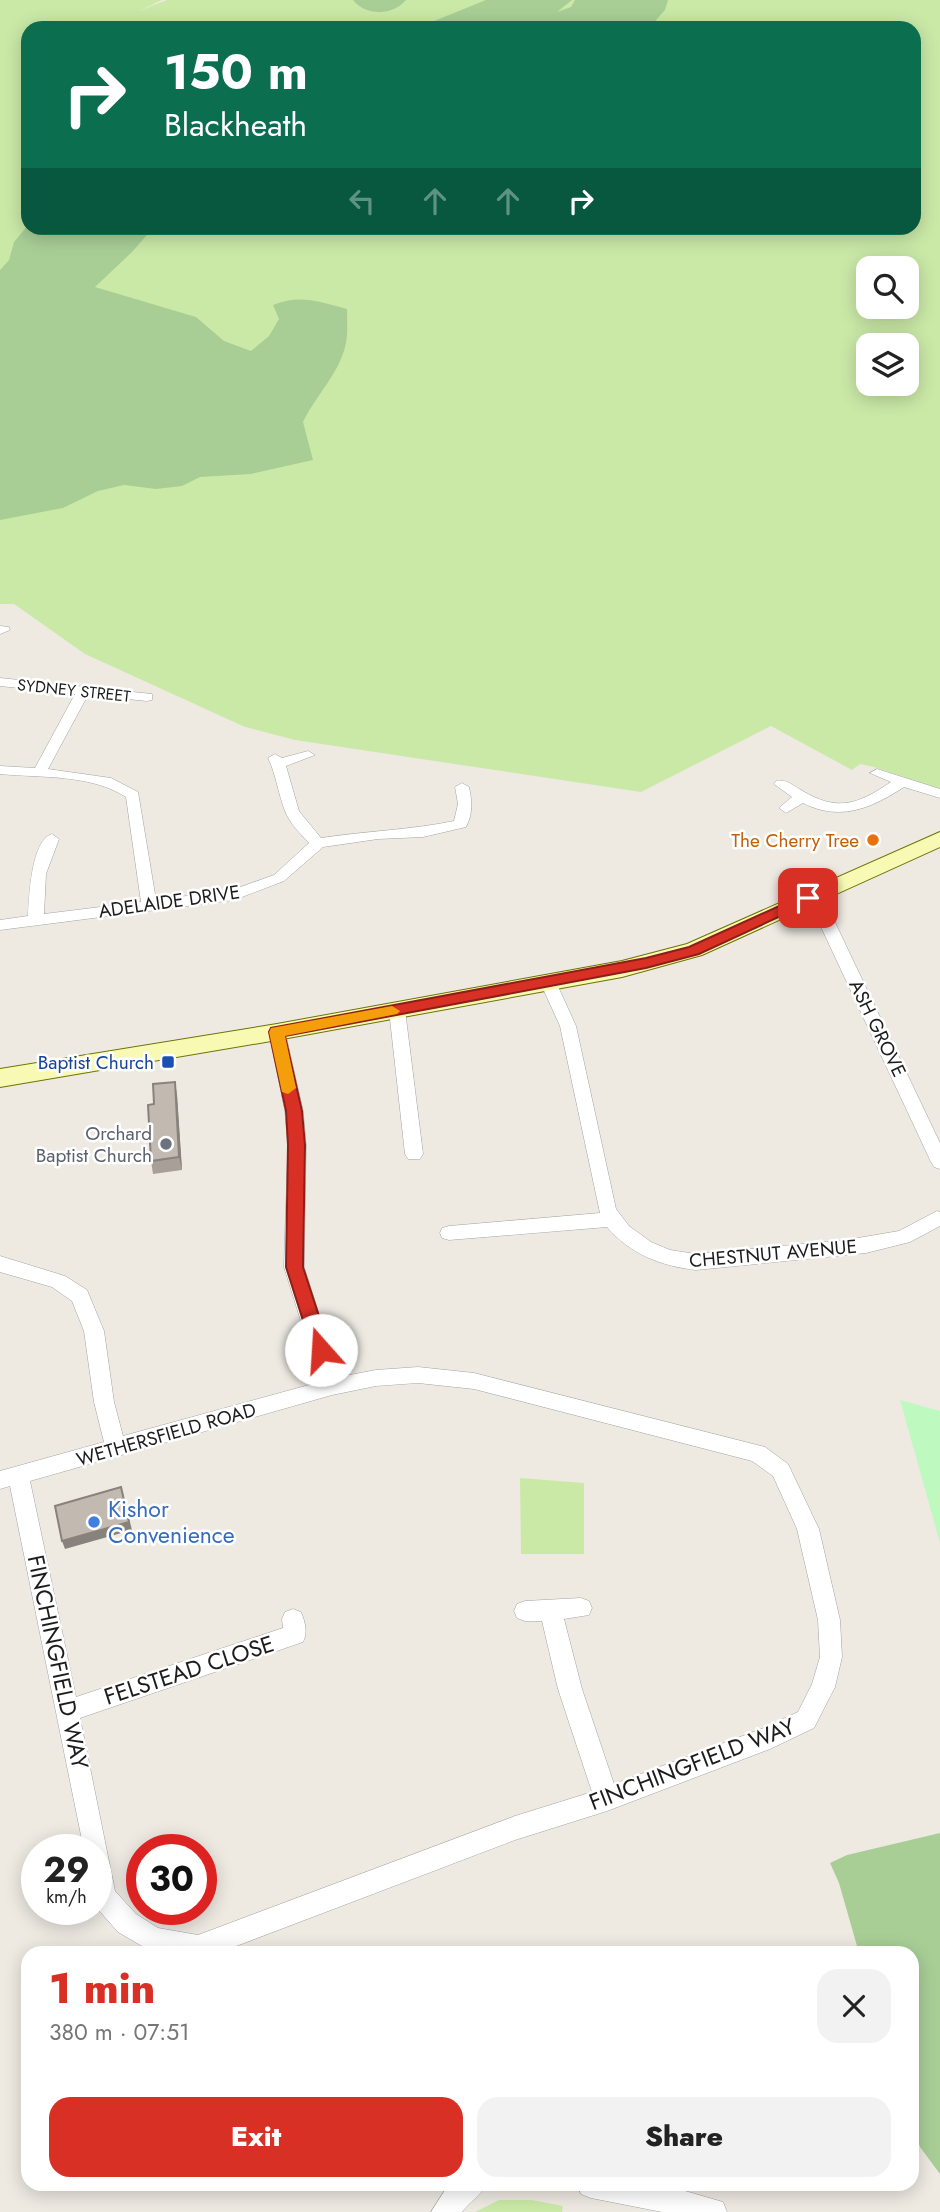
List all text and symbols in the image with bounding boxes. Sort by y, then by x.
text: 150 m [164,37,308,107]
icon: right [49,49,140,140]
text: Blackheath [164,102,307,148]
icon: left [343,182,381,220]
icon: ahead [416,182,454,220]
icon: ahead [489,182,527,220]
icon: right [562,182,600,220]
map controls [856,256,919,396]
button: search [856,256,919,319]
button: layers [856,333,919,396]
street label: SYDNEY STREET [16,673,132,708]
place label: The Cherry Tree [731,827,859,854]
marker: The Cherry Tree [865,832,881,848]
pin [778,868,838,928]
street label: ADELAIDE DRIVE [97,878,242,925]
icon: arrive [789,879,827,917]
street label: ASH GROVE [842,975,913,1081]
place label: Baptist Church [38,1049,154,1076]
marker: Baptist Church [160,1054,176,1070]
place label: Orchard Baptist Church [36,1120,152,1169]
marker: Orchard Baptist Church [158,1136,174,1152]
street label: CHESTNUT AVENUE [688,1233,858,1274]
position arrow [284,1313,358,1387]
street label: WETHERSFIELD ROAD [73,1396,259,1473]
place label: Kishor Convenience [108,1492,235,1552]
marker: Kishor Convenience [86,1514,102,1530]
street label: FINCHINGFIELD WAY [19,1552,97,1772]
street label: FELSTEAD CLOSE [100,1626,278,1714]
street label: FINCHINGFIELD WAY [584,1709,800,1819]
speed limit sign: 30 [126,1834,217,1925]
text: 29 [43,1845,90,1895]
text: km/h [46,1884,87,1910]
text: 1 min [49,1958,155,2019]
button: close [817,1969,891,2043]
text: 380 m · 07:51 [49,2015,190,2049]
button: Exit [49,2097,463,2177]
button: Share [477,2097,891,2177]

